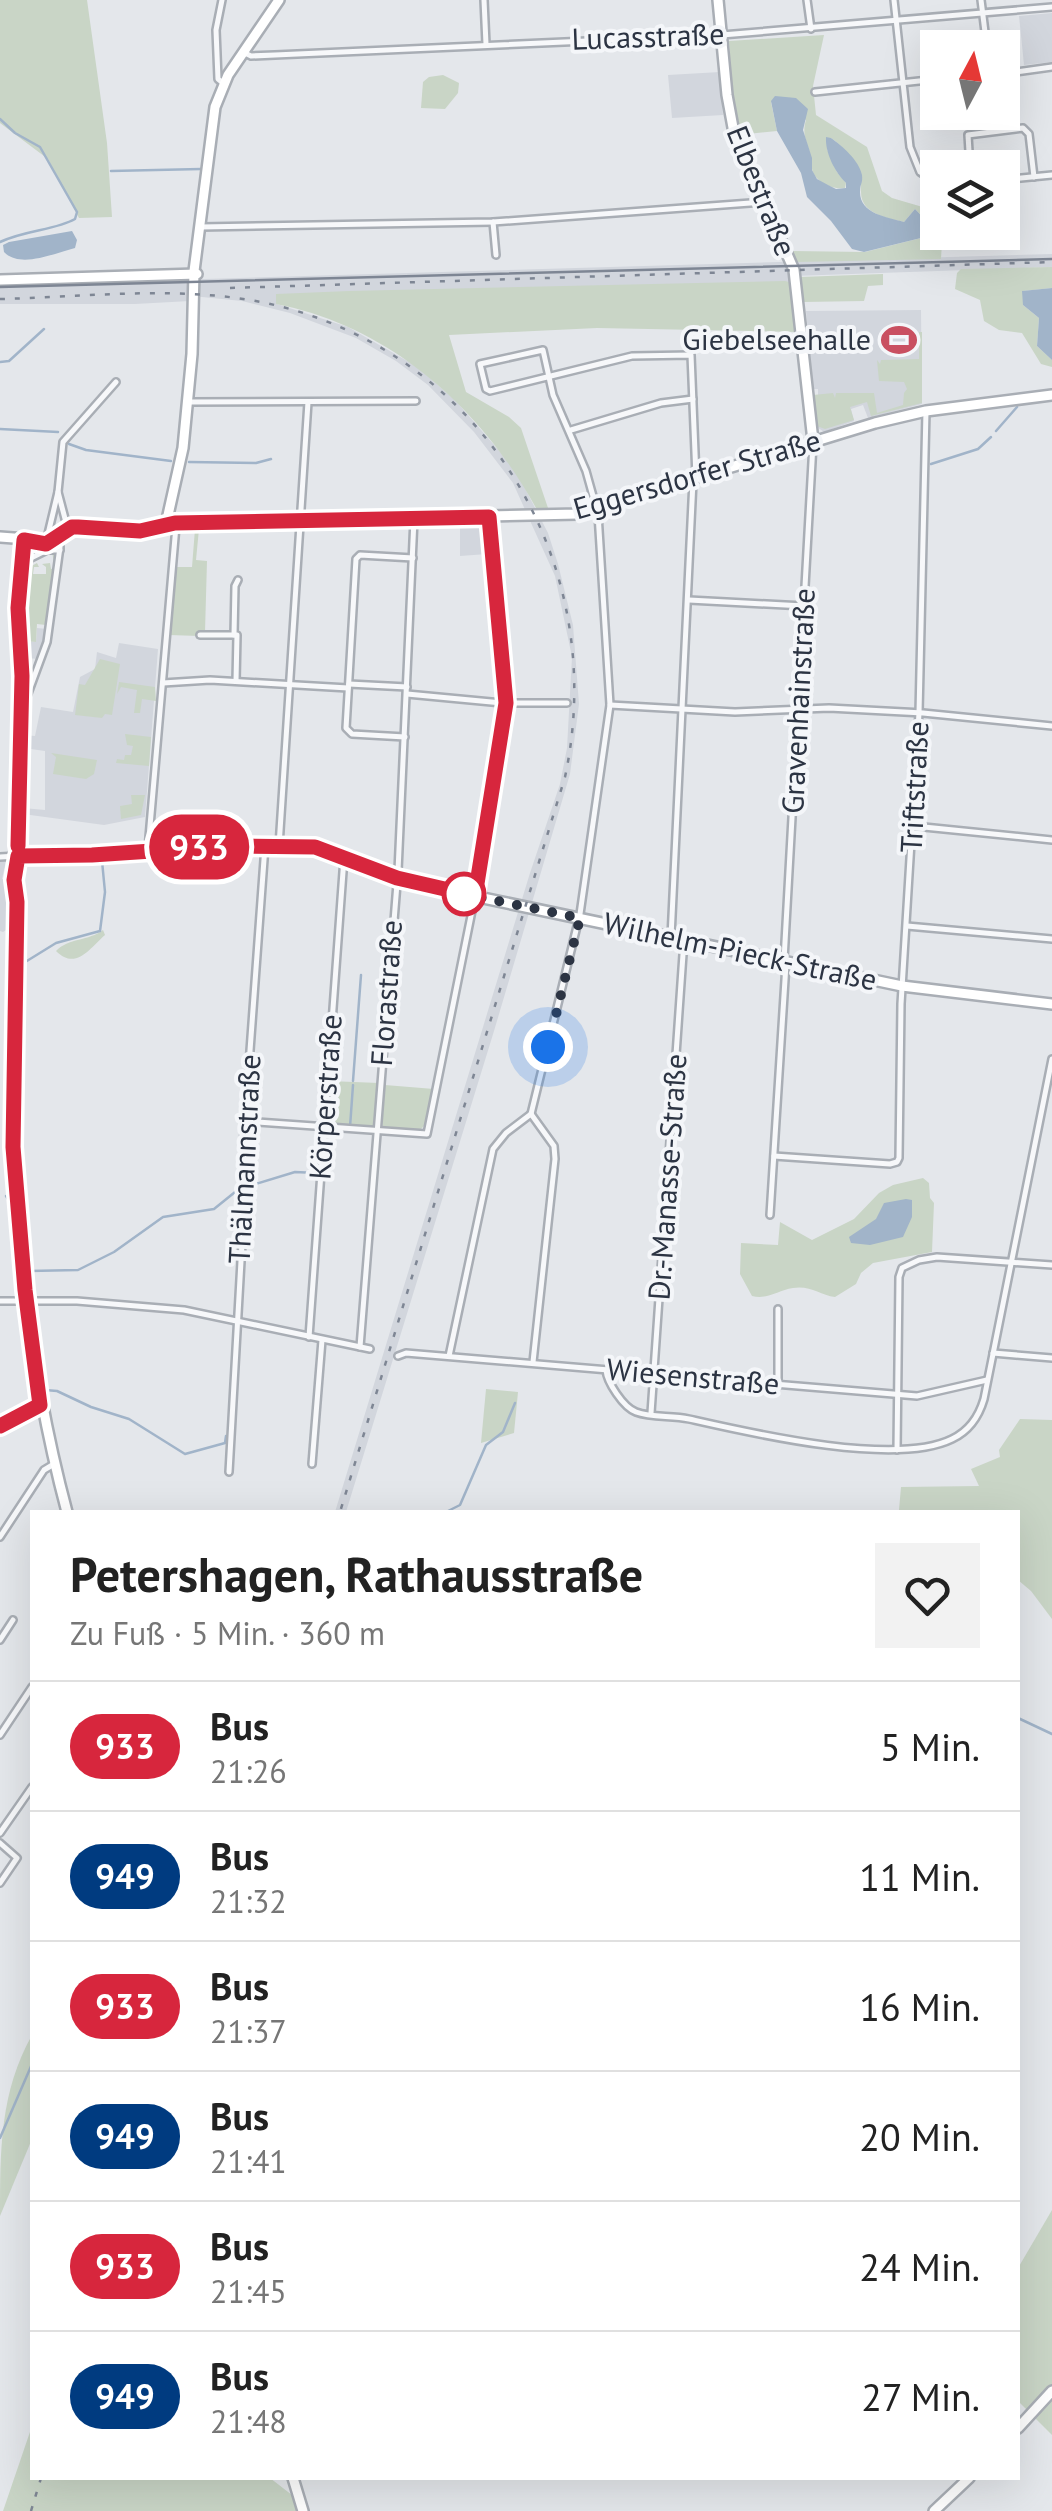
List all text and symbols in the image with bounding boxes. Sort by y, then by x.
street label: Lucasstraße [571,13,725,58]
north arrow [920,30,1020,130]
map controls [920,30,1020,250]
street label: Elbestraße [719,120,806,261]
button: layers [920,150,1020,250]
place label: Giebelseehalle [682,319,871,358]
sports icon: Giebelseehalle [880,321,918,359]
street label: Eggersdorfer Straße [568,420,825,528]
street label: Gravenhainstraße [772,587,823,815]
street label: Triftstraße [891,720,936,854]
line badge: 933 [142,814,256,880]
text: 933 [169,824,229,870]
unlabelled marker [443,873,485,915]
street label: Wilhelm-Pieck-Straße [600,903,881,999]
street label: Florastraße [361,919,410,1067]
street label: Körperstraße [299,1013,350,1181]
your location [523,1022,573,1072]
street label: Dr.-Manasse-Straße [638,1052,695,1301]
street label: Thälmannstraße [219,1053,268,1265]
street label: Wiesenstraße [605,1349,781,1402]
text: Petershagen, Rathausstraße [70,1543,643,1605]
button: heart [875,1543,980,1648]
text: Zu Fuß · 5 Min. · 360 m [70,1612,385,1654]
text: Bus [210,1701,269,1750]
text: 5 Min. [880,1722,980,1771]
text: 933 [95,1723,155,1769]
text: 21:26 [210,1750,287,1792]
text: Bus [210,1831,269,1880]
text: 11 Min. [859,1852,980,1901]
text: 949 [95,1853,155,1899]
text: 21:32 [210,1880,287,1922]
text: Bus [210,1961,269,2010]
text: 16 Min. [859,1982,980,2031]
text: 933 [95,1983,155,2029]
text: 21:37 [210,2010,287,2052]
text: Bus [210,2091,269,2140]
text: 20 Min. [859,2112,980,2161]
text: 949 [95,2113,155,2159]
text: 21:41 [210,2140,287,2182]
text: Bus [210,2221,269,2270]
text: 24 Min. [859,2242,980,2291]
text: 933 [95,2243,155,2289]
text: 21:45 [210,2270,287,2312]
text: Bus [210,2351,269,2400]
text: 27 Min. [861,2372,980,2421]
text: 949 [95,2373,155,2419]
text: 21:48 [210,2400,287,2442]

